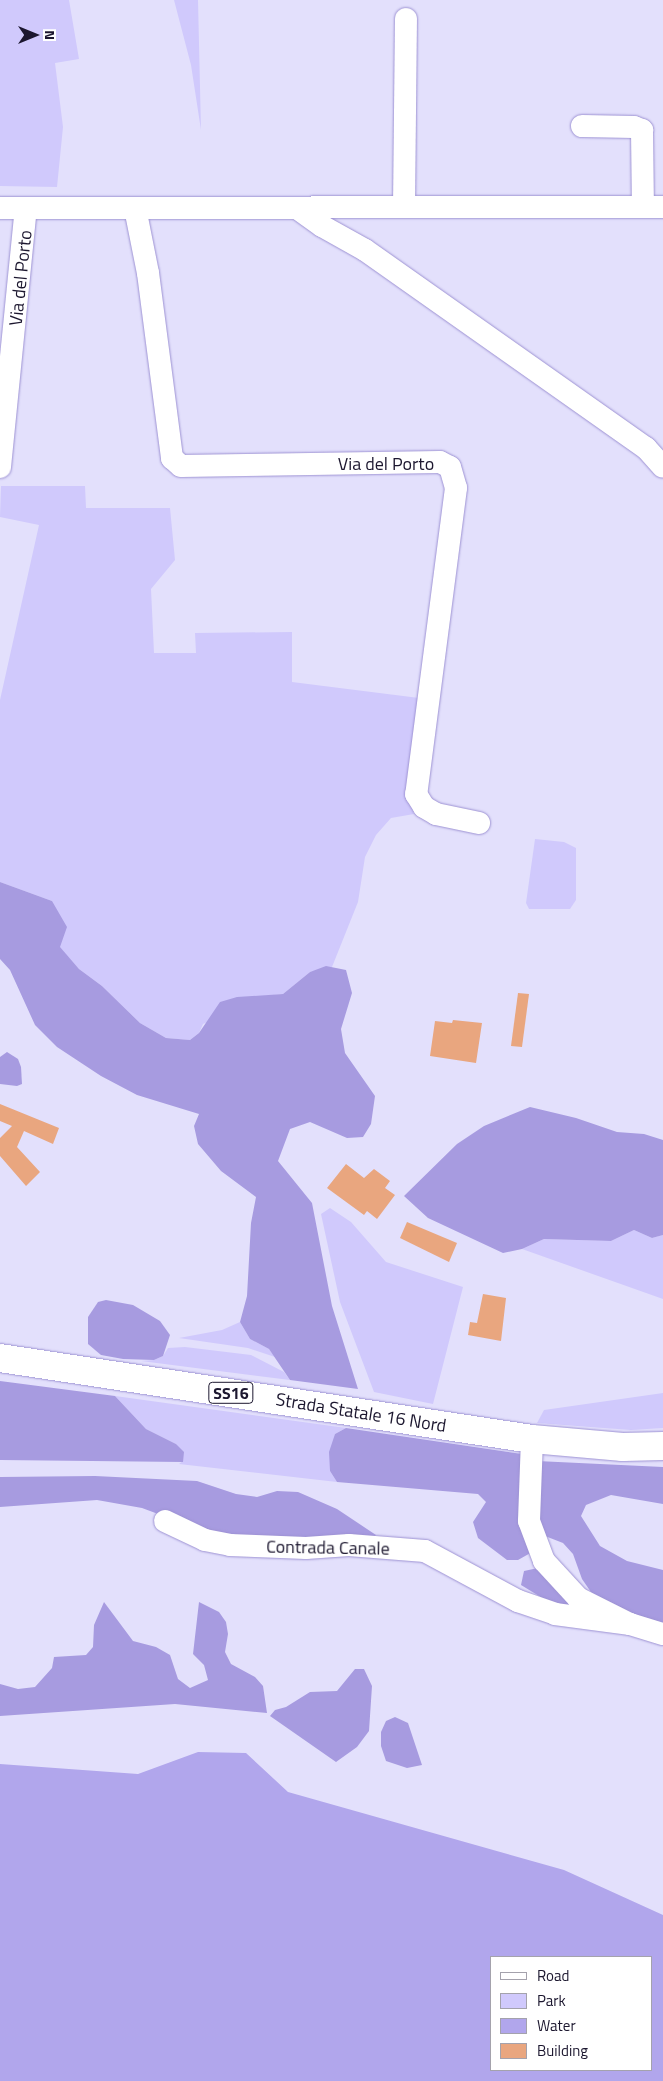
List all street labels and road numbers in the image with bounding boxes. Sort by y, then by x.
street label: Via del Porto [5,229,37,327]
street label: Via del Porto [338,453,434,475]
road number: SS16 [207,1380,255,1406]
street label: Strada Statale 16 Nord [274,1389,448,1437]
street label: Contrada Canale [266,1536,390,1560]

